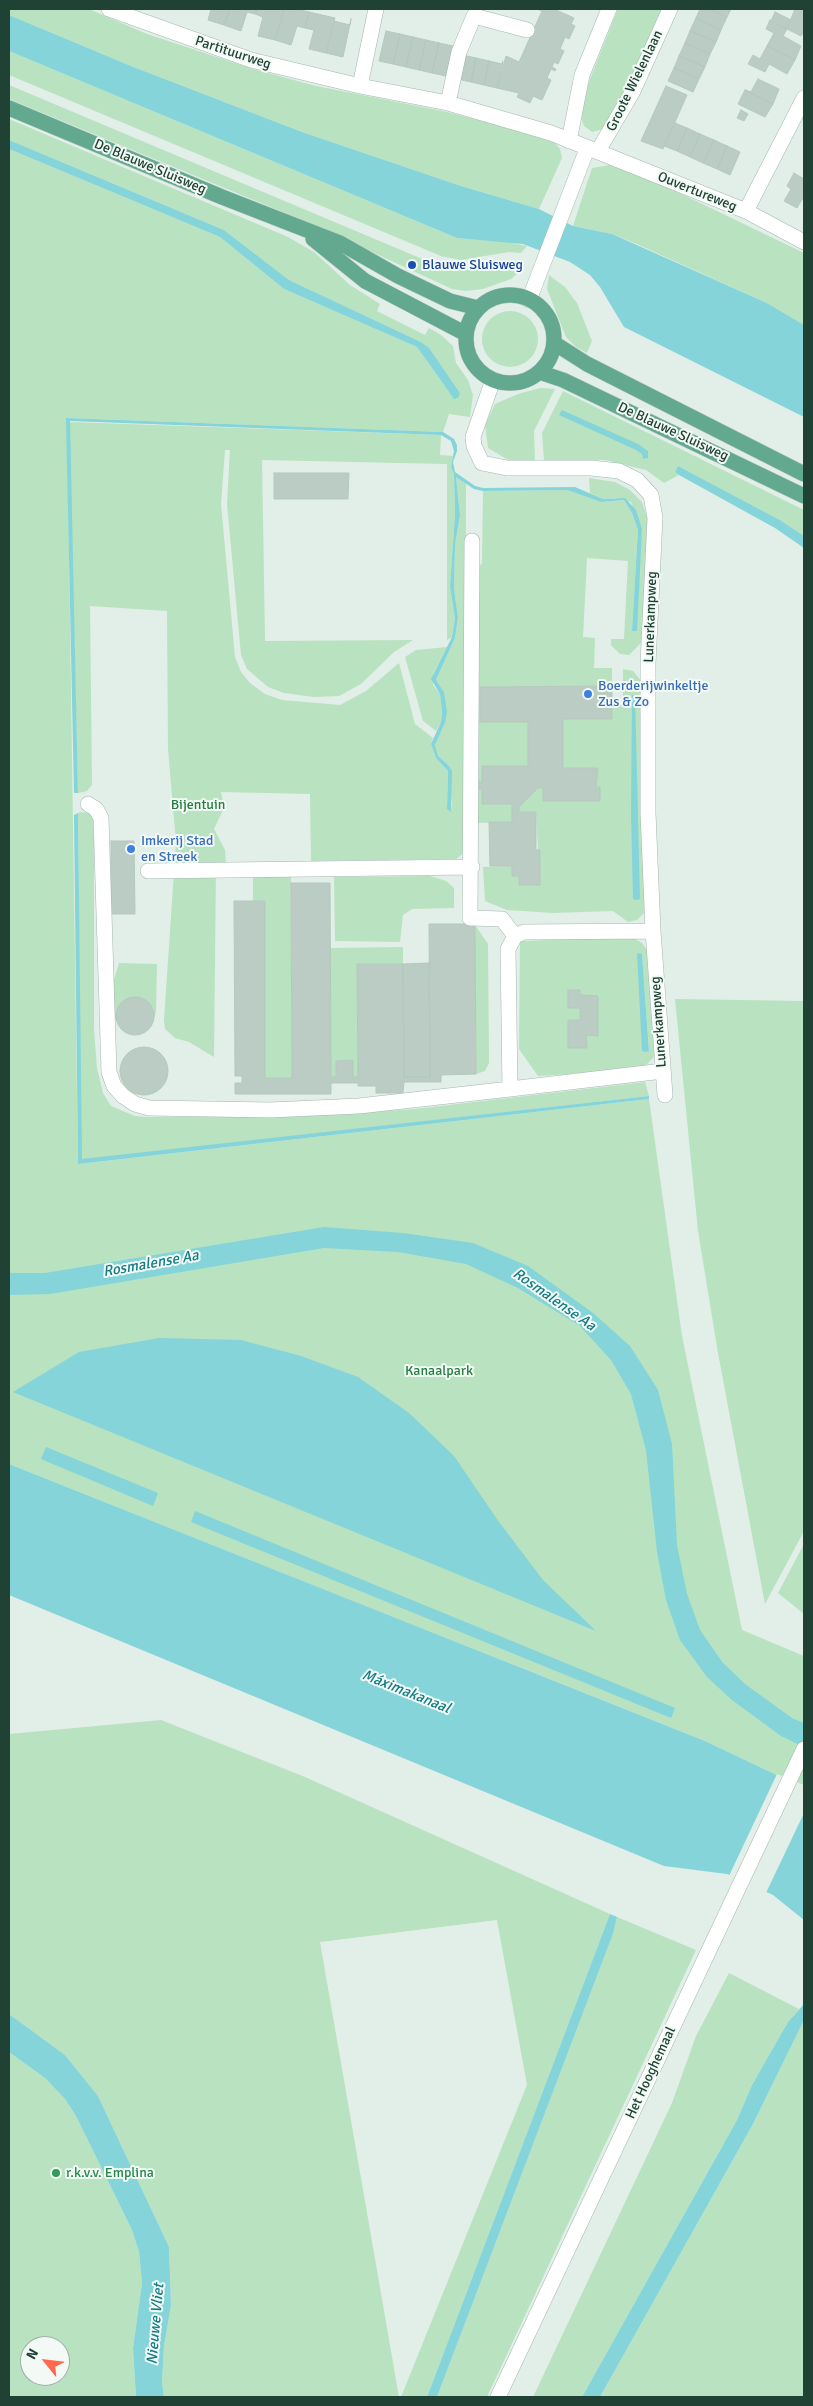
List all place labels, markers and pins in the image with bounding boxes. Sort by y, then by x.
place label: Blauwe Sluisweg [422,257,523,273]
marker: Blauwe Sluisweg [406,259,418,271]
place label: Boerderijwinkeltje Zus & Zo [598,678,708,710]
marker: Boerderijwinkeltje Zus & Zo [582,688,594,700]
place label: Imkerij Stad en Streek [141,833,213,866]
marker: Imkerij Stad en Streek [125,843,137,855]
place label: r.k.v.v. Emplina [66,2165,154,2181]
marker: r.k.v.v. Emplina [50,2167,62,2179]

